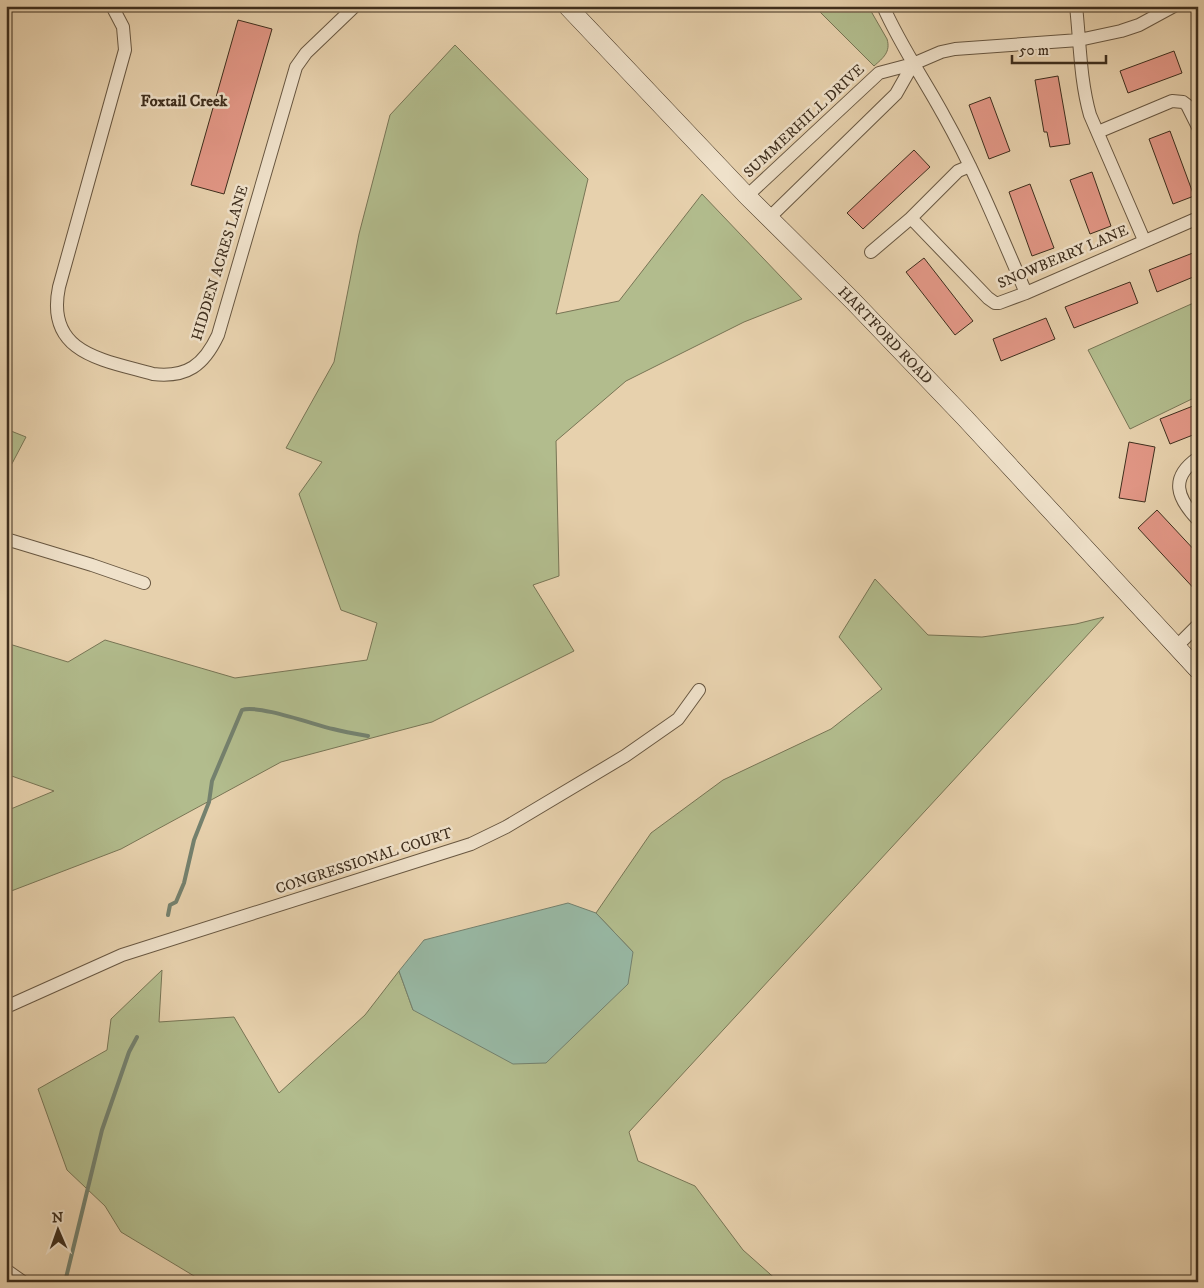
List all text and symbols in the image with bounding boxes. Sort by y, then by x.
scale bar [1012,32,1105,64]
text: 50 m [1019,41,1049,60]
street label: SUMMERHILL DRIVE [740,60,869,182]
district label: Foxtail Creek [141,91,229,111]
street label: HIDDEN ACRES LANE [187,183,253,343]
street label: SNOWBERRY LANE [995,221,1132,293]
street label: HARTFORD ROAD [834,282,937,388]
street label: CONGRESSIONAL COURT [273,823,455,899]
north arrow [32,1206,82,1256]
text: N [52,1209,64,1227]

